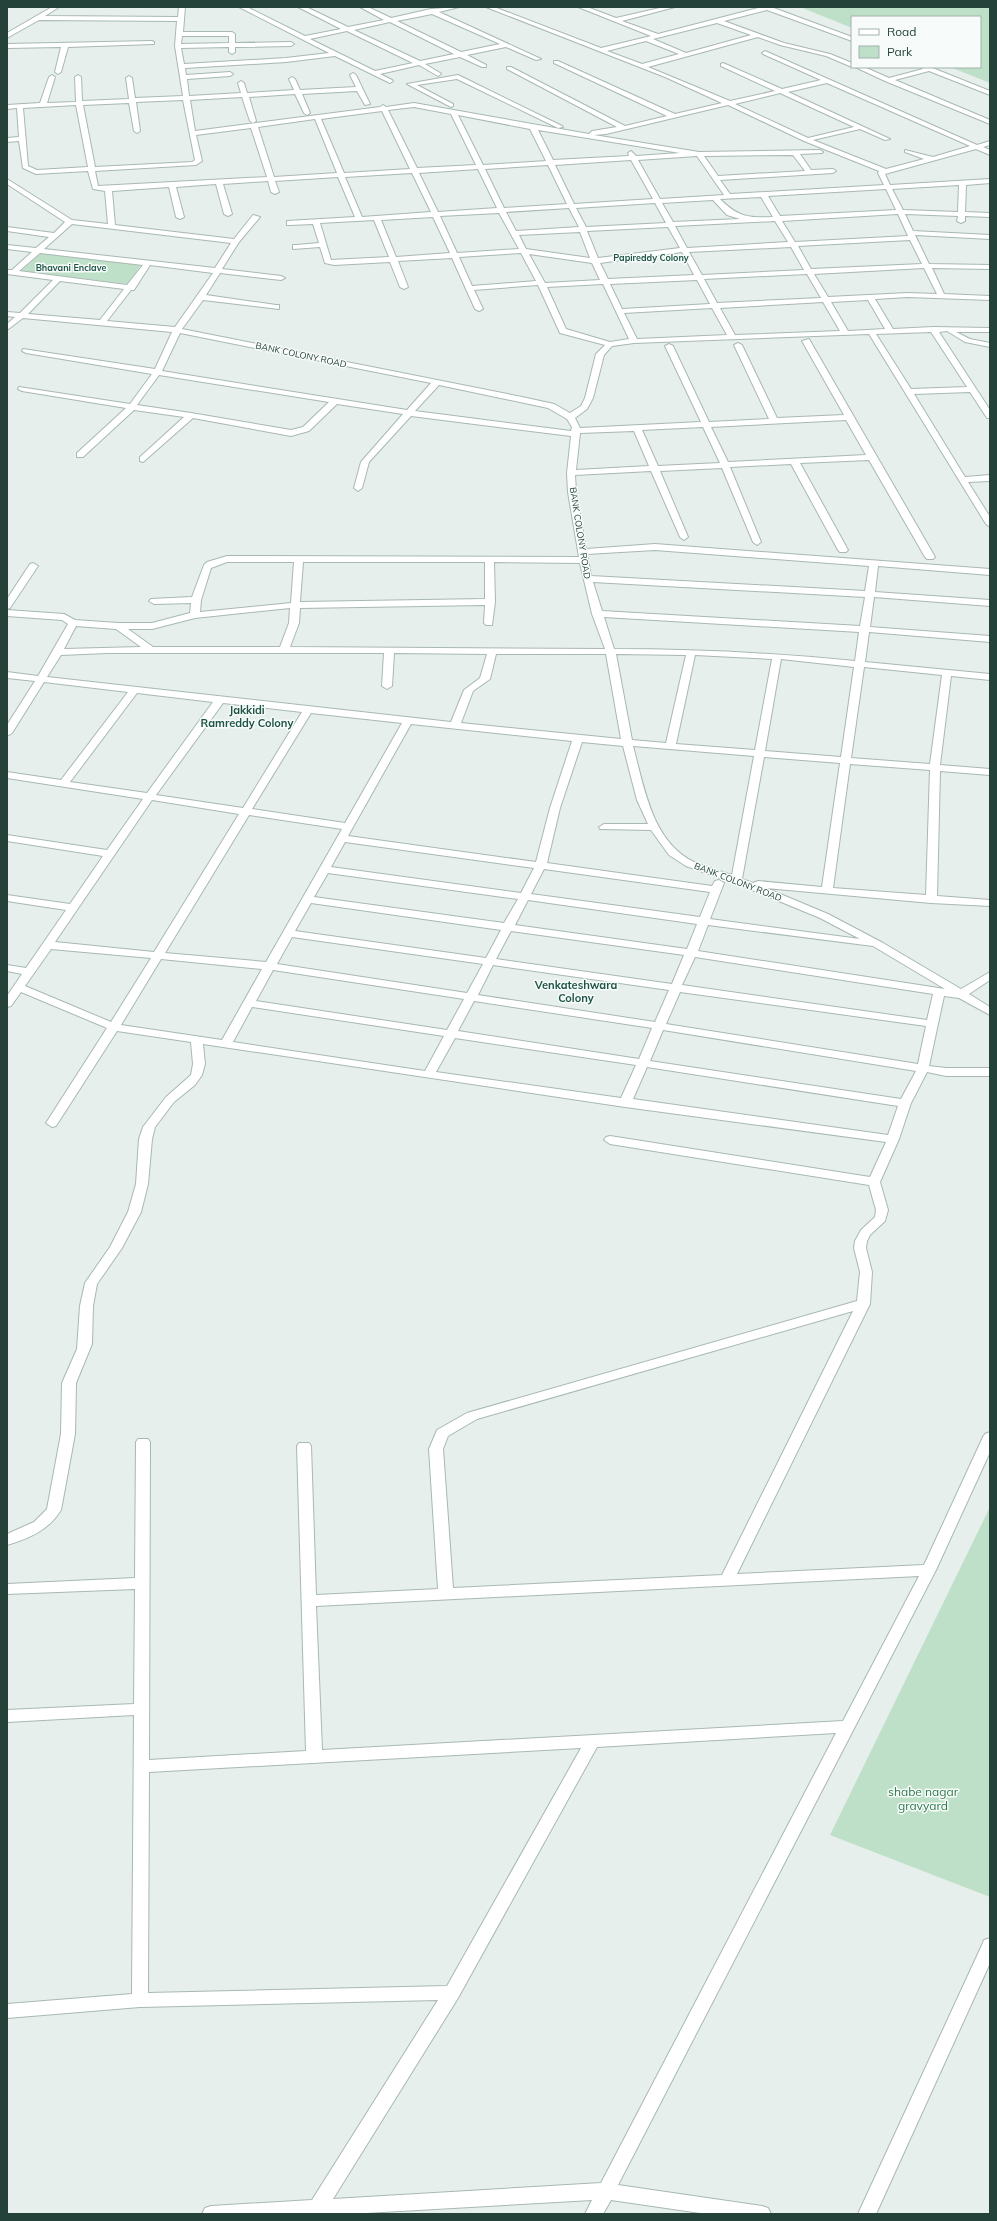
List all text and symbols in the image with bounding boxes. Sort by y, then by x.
legend [851,16,981,68]
text: Road [887,24,916,39]
text: Park [887,44,913,59]
district label: Papireddy Colony [613,252,689,264]
district label: Bhavani Enclave [36,262,106,273]
street label: BANK COLONY ROAD [255,339,348,370]
street label: BANK COLONY ROAD [568,486,593,580]
district label: Jakkidi Ramreddy Colony [201,703,293,730]
street label: BANK COLONY ROAD [693,860,784,903]
district label: Venkateshwara Colony [534,978,617,1005]
park label: shabe nagar gravyard [888,1784,959,1813]

